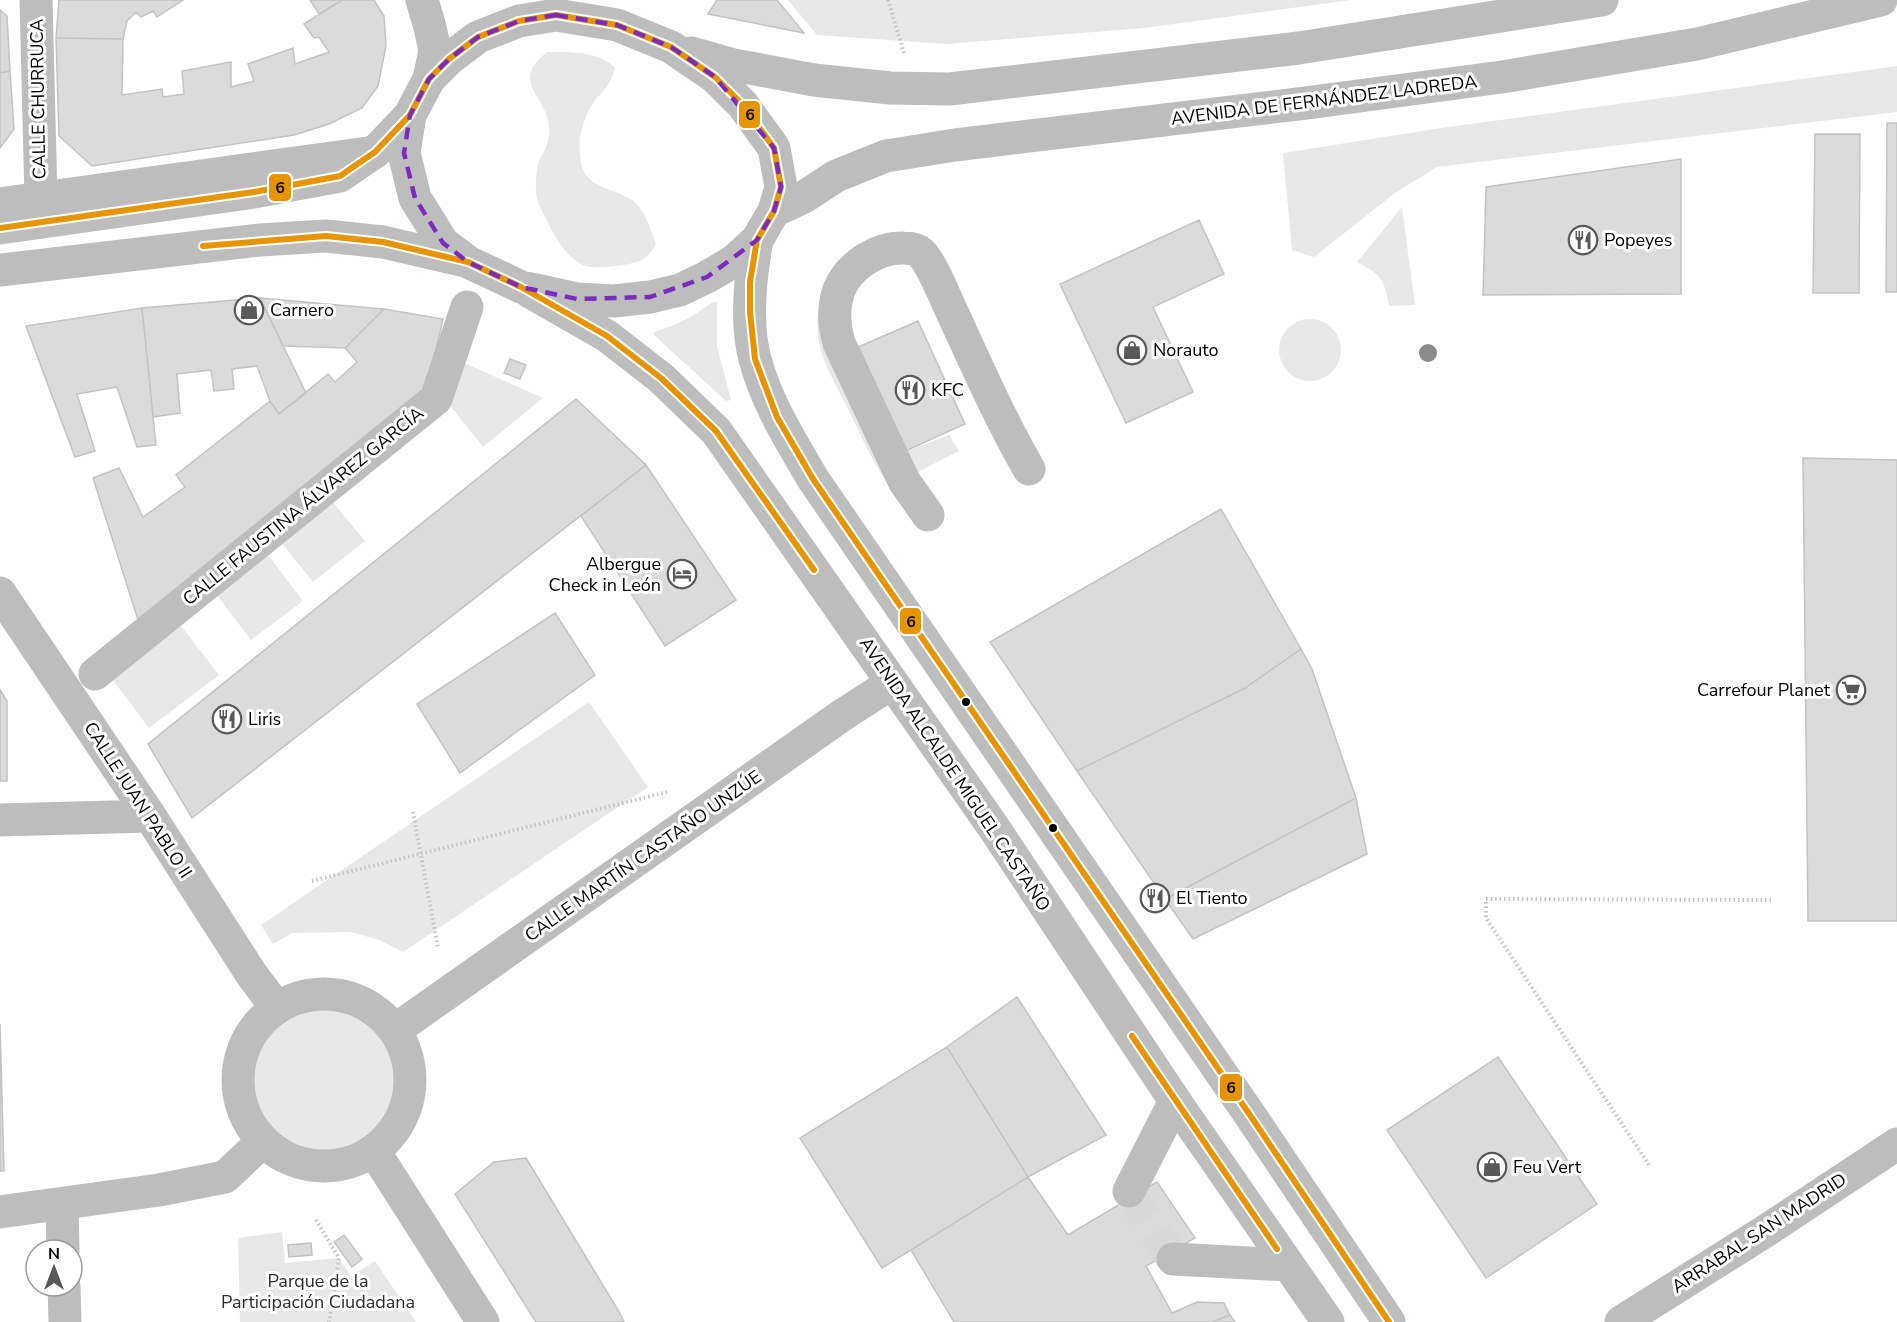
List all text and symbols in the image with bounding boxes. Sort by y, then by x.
street label: CALLE CHURRUCA [25,18,51,180]
street label: AVENIDA DE FERNÁNDEZ LADREDA [1170,69,1478,131]
line badge: 6 [738,100,761,129]
text: 6 [745,104,755,126]
line badge: 6 [268,173,292,202]
text: 6 [275,177,285,199]
restaurant icon: Popeyes [1567,224,1599,256]
place label: Popeyes [1604,228,1672,252]
shop icon: Carnero [233,294,265,326]
place label: Carnero [270,298,334,322]
shop icon: Norauto [1116,334,1148,366]
place label: Norauto [1153,338,1219,362]
restaurant icon: KFC [894,374,926,406]
place label: KFC [931,378,964,402]
street label: CALLE FAUSTINA ÁLVAREZ GARCÍA [178,401,428,611]
place label: Albergue Check in León [549,552,661,597]
hotel icon: Albergue Check in León [666,558,698,590]
line badge: 6 [899,607,922,635]
text: 6 [906,611,916,633]
street label: AVENIDA ALCALDE MIGUEL CASTAÑO [854,632,1056,916]
supermarket icon: Carrefour Planet [1835,674,1867,706]
place label: Carrefour Planet [1697,678,1831,702]
unlabelled marker [960,696,972,708]
restaurant icon: Liris [211,703,243,735]
place label: Liris [248,707,281,731]
street label: CALLE JUAN PABLO II [78,717,198,883]
street label: CALLE MARTÍN CASTAÑO UNZÚE [520,765,766,947]
unlabelled marker [1047,822,1059,834]
restaurant icon: El Tiento [1139,882,1171,914]
place label: El Tiento [1176,886,1247,910]
line badge: 6 [1219,1073,1243,1102]
text: 6 [1226,1077,1236,1099]
shop icon: Feu Vert [1476,1151,1508,1183]
place label: Feu Vert [1513,1155,1582,1179]
street label: ARRABAL SAN MADRID [1667,1167,1851,1299]
north arrow [24,1238,84,1298]
text: N [48,1243,60,1265]
park label: Parque de la Participación Ciudadana [221,1269,415,1314]

